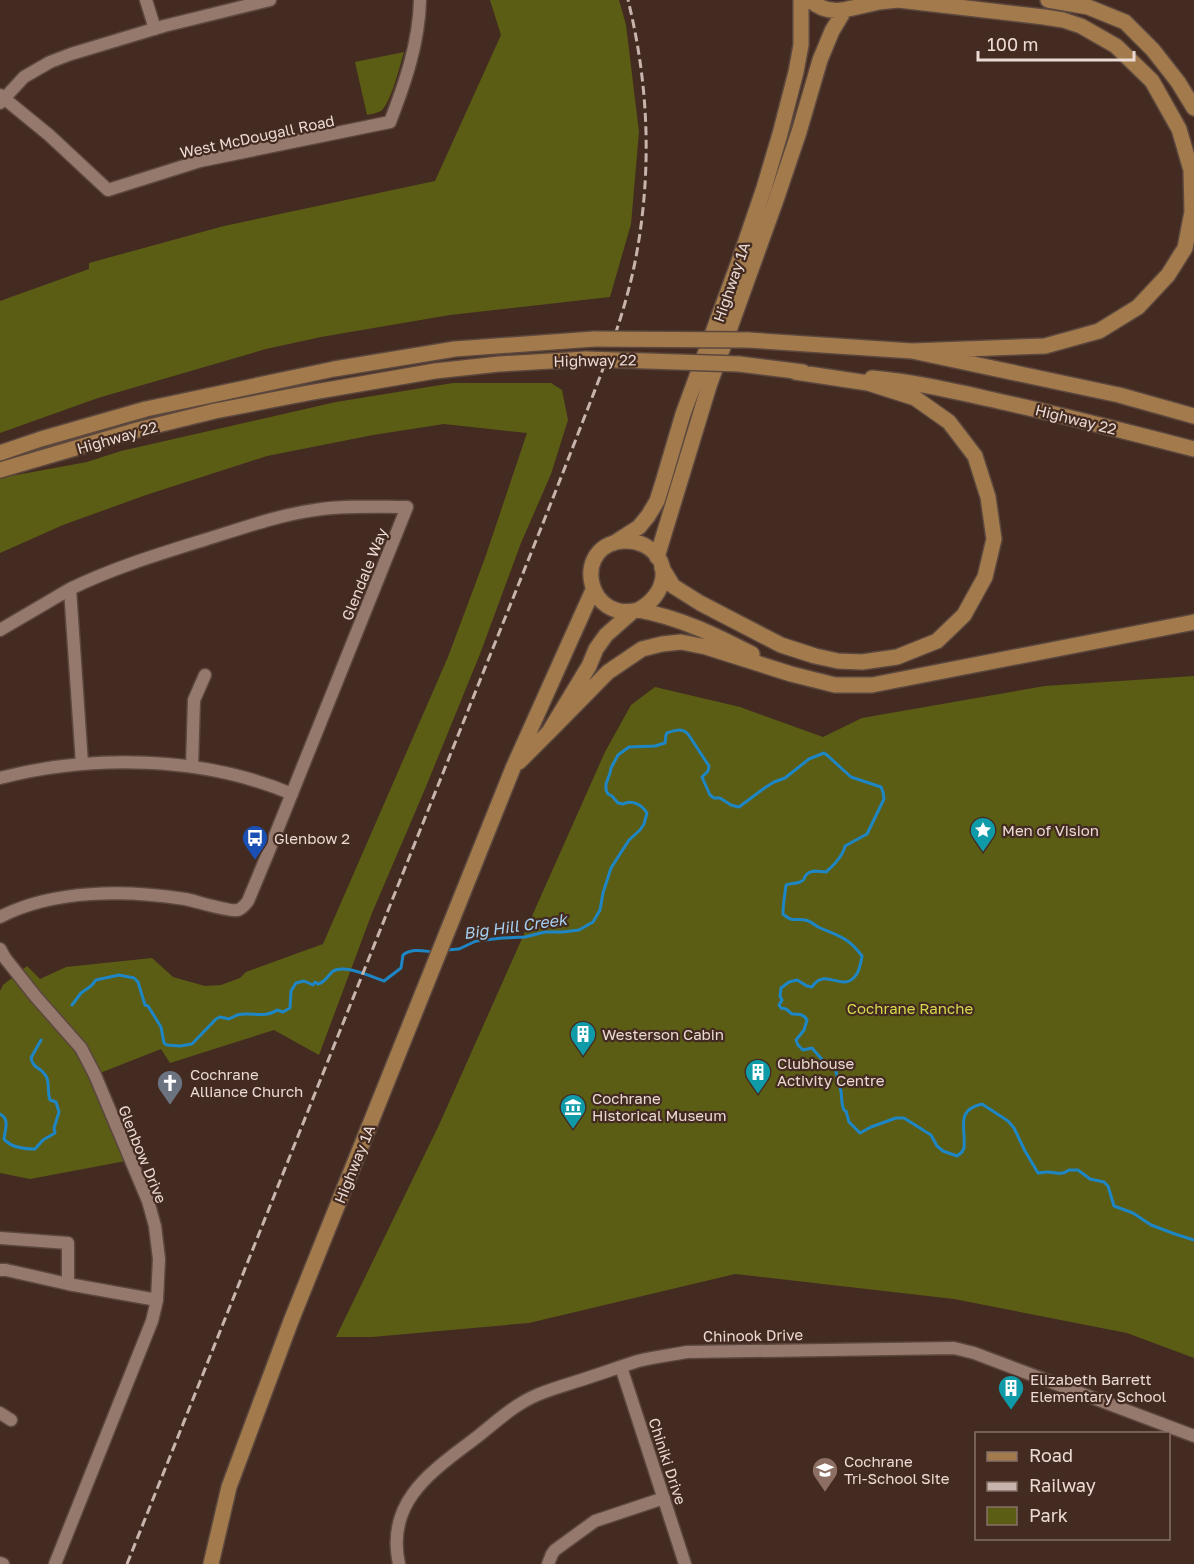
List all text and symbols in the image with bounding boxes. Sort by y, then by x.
scale bar [978,24,1134,62]
text: 100 m [987,33,1038,55]
street label: West McDougall Road [178,111,336,161]
street label: Highway 1A [709,240,753,324]
street label: Highway 22 [553,350,637,370]
street label: Highway 22 [1033,400,1119,438]
street label: Highway 22 [74,417,160,457]
street label: Glendale Way [337,524,391,623]
place icon: Men of Vision [968,815,998,853]
place label: Men of Vision [1002,821,1099,839]
bus stop icon: Glenbow 2 [240,823,270,861]
place label: Glenbow 2 [274,829,350,847]
water label: Big Hill Creek [462,909,570,943]
park label: Cochrane Ranche [847,999,973,1017]
building icon: Westerson Cabin [568,1019,598,1057]
place label: Westerson Cabin [602,1025,724,1043]
place label: Clubhouse Activity Centre [777,1054,885,1089]
building icon: Clubhouse Activity Centre [743,1057,773,1095]
place label: Cochrane Alliance Church [190,1065,303,1100]
church icon: Cochrane Alliance Church [155,1068,185,1106]
place label: Cochrane Historical Museum [592,1089,726,1124]
museum icon: Cochrane Historical Museum [558,1092,588,1130]
street label: Glenbow Drive [115,1102,171,1206]
street label: Highway 1A [330,1122,378,1206]
street label: Chinook Drive [703,1325,803,1345]
place label: Elizabeth Barrett Elementary School [1030,1370,1166,1405]
building icon: Elizabeth Barrett Elementary School [996,1373,1026,1411]
street label: Chiniki Drive [646,1415,691,1507]
legend [975,1432,1170,1540]
text: Road [1029,1444,1073,1466]
place label: Cochrane Tri-School Site [844,1452,950,1487]
school or university icon: Cochrane Tri-School Site [810,1455,840,1493]
text: Railway [1029,1474,1096,1496]
text: Park [1029,1504,1068,1526]

